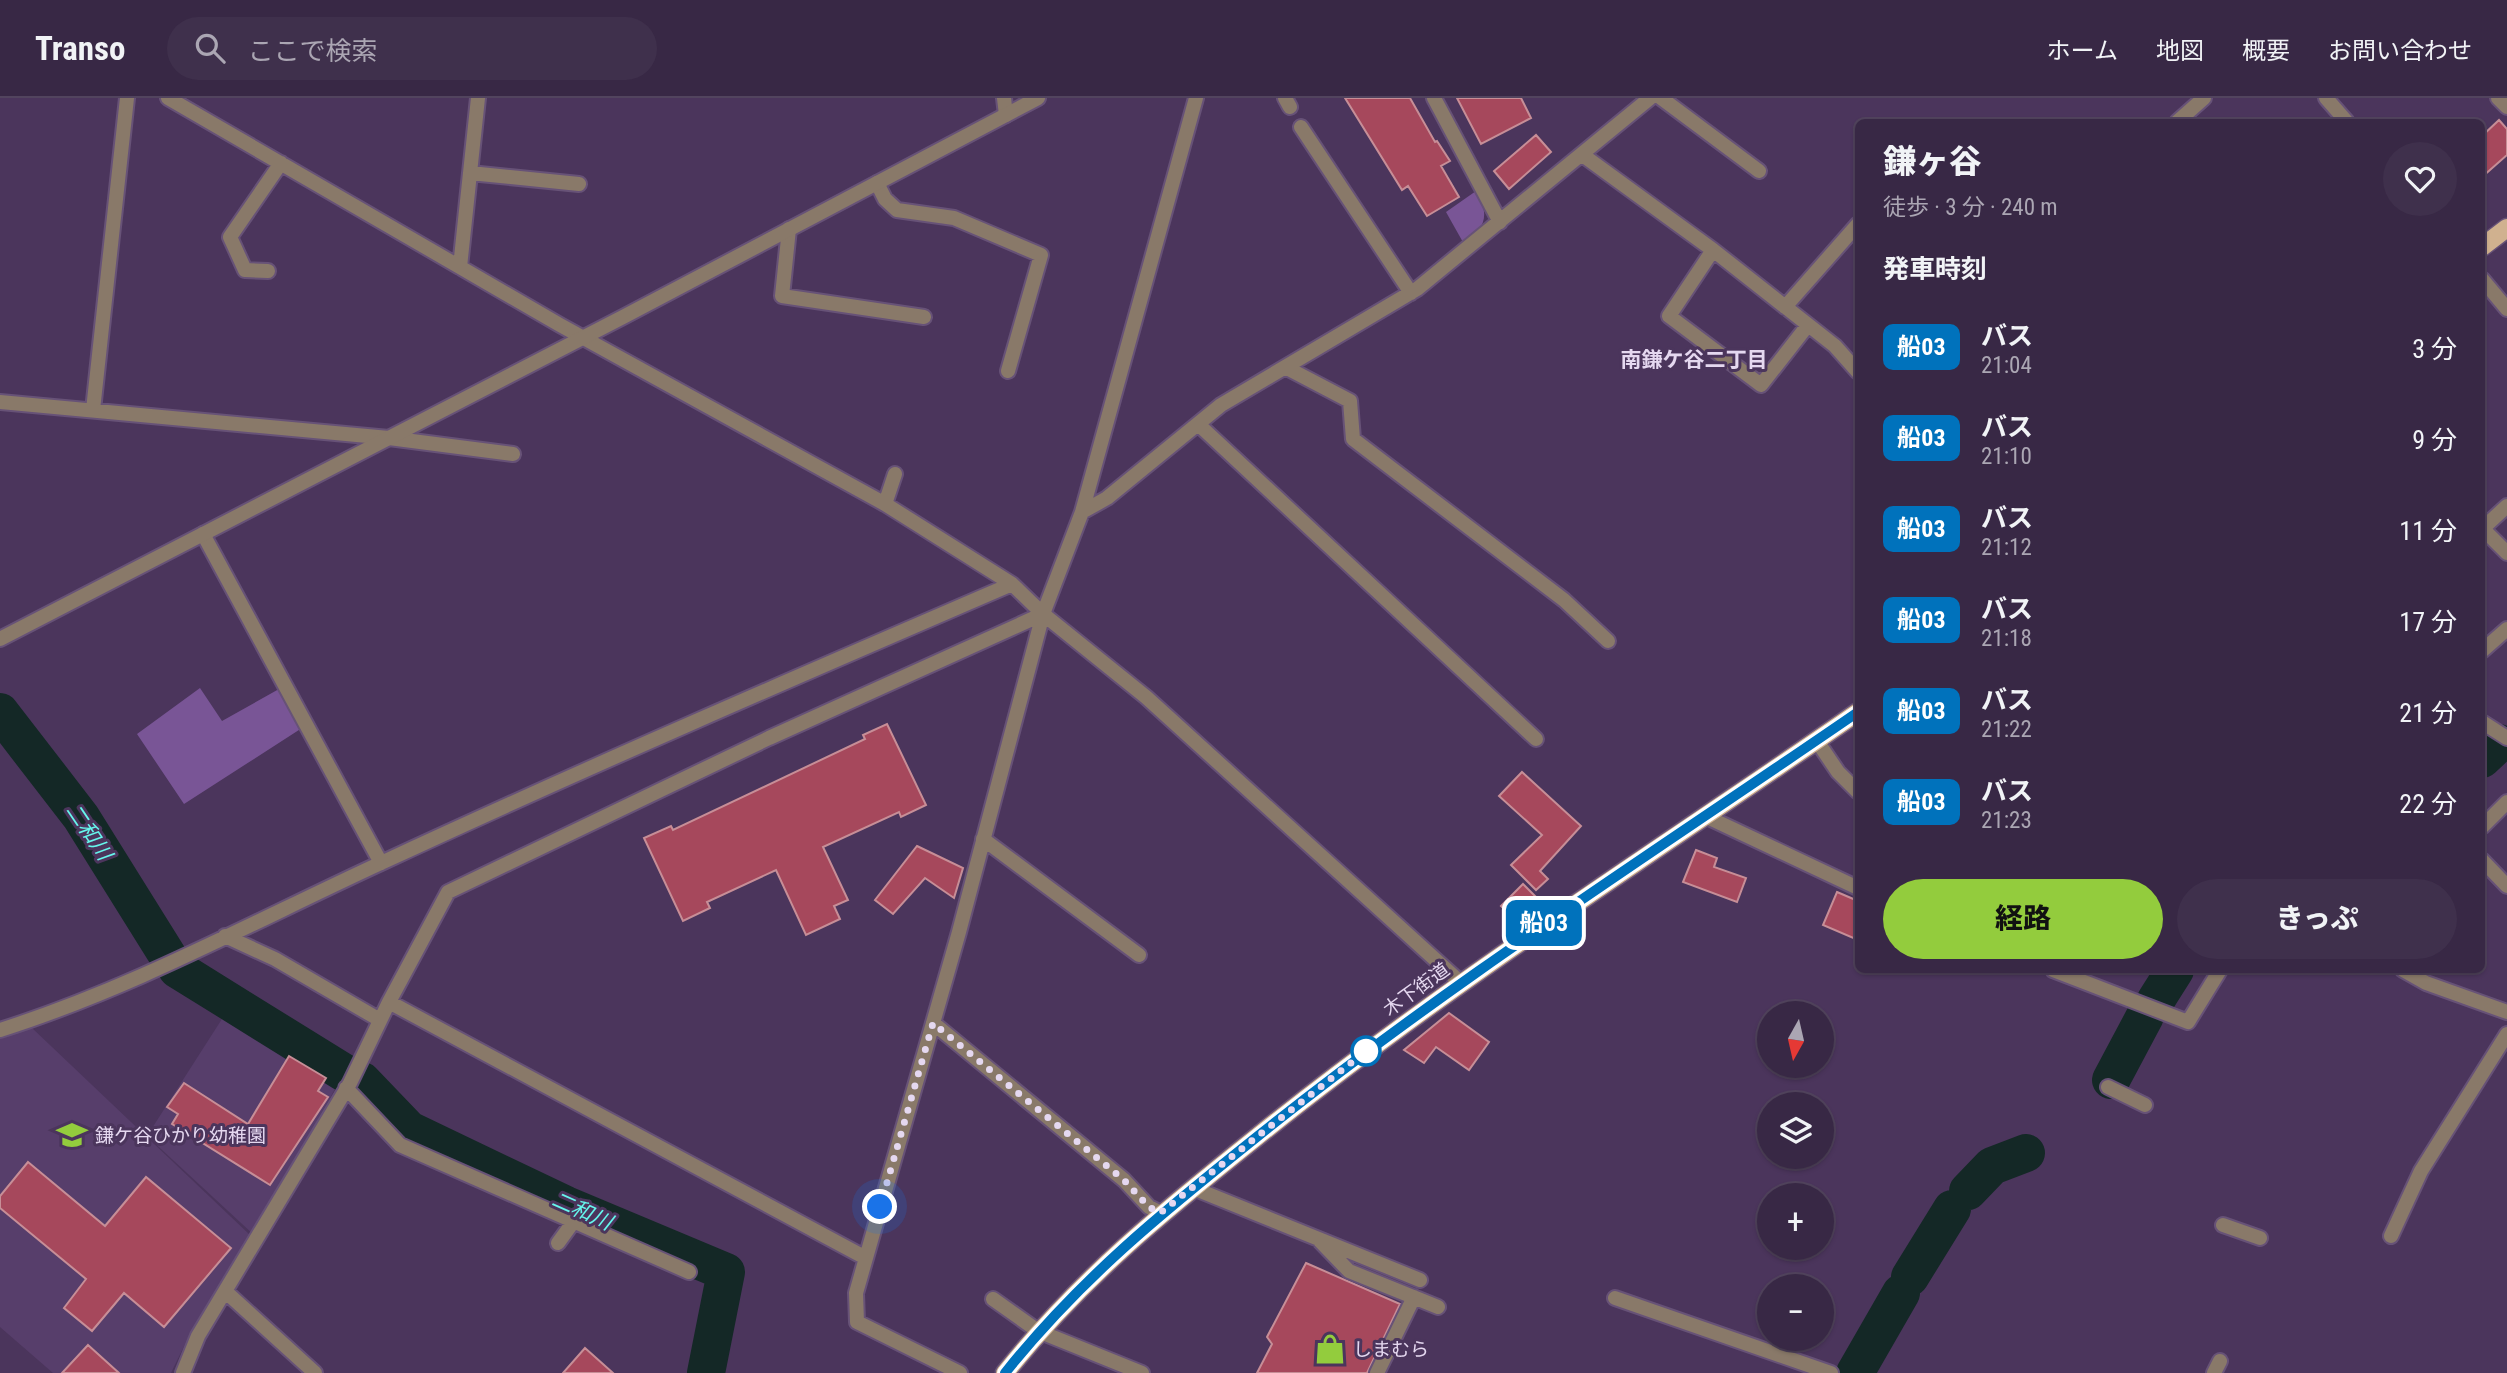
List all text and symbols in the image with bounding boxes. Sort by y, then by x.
search box [167,17,657,80]
text: Transo [35,29,125,68]
icon: search [191,29,229,67]
text: ここで検索 [247,36,378,66]
text: ホーム [2047,37,2118,65]
text: 地図 [2156,37,2204,65]
text: 概要 [2242,37,2290,65]
text: お問い合わせ [2328,37,2472,65]
text: 鎌ヶ谷 [1883,142,1982,181]
button: heart [2383,142,2457,216]
text: 徒歩 · 3 分 · 240 m [1883,194,2058,221]
text: 発車時刻 [1883,254,1987,284]
text: バス [1981,321,2033,351]
text: 船03 [1897,333,1946,361]
text: 3 分 [2412,334,2457,364]
district label: 南鎌ケ谷二丁目 [1621,348,1768,372]
text: 21:04 [1981,352,2032,379]
text: バス [1981,412,2033,442]
text: 船03 [1897,424,1946,452]
text: 9 分 [2412,425,2457,455]
text: 21:10 [1981,443,2032,470]
text: バス [1981,503,2033,533]
text: 船03 [1897,515,1946,543]
text: 11 分 [2399,516,2457,546]
text: 21:12 [1981,534,2032,561]
text: バス [1981,594,2033,624]
text: 船03 [1897,606,1946,634]
text: 17 分 [2399,607,2457,637]
text: 21:18 [1981,625,2032,652]
text: バス [1981,685,2033,715]
text: 船03 [1897,697,1946,725]
text: 21 分 [2399,698,2457,728]
text: 21:22 [1981,716,2032,743]
text: バス [1981,776,2033,806]
text: 船03 [1897,788,1946,816]
text: 22 分 [2399,789,2457,819]
water label: 二和川 [61,799,118,866]
text: 21:23 [1981,807,2032,834]
button: 経路 [1883,879,2163,959]
button: きっぷ [2177,879,2457,959]
line badge: 船03 [1504,900,1584,946]
text: 船03 [1520,909,1568,937]
street label: 木下街道 [1379,958,1454,1021]
north arrow [1757,1001,1834,1078]
map controls [1757,1001,1834,1351]
unlabelled marker [1351,1036,1381,1066]
button: layers [1757,1092,1834,1169]
school or university icon: 鎌ケ谷ひかり幼稚園 [55,1118,89,1152]
place label: 鎌ケ谷ひかり幼稚園 [95,1124,266,1147]
button: + [1757,1183,1834,1260]
water label: 二和川 [548,1187,617,1236]
your location [862,1189,897,1224]
button: − [1757,1274,1834,1351]
shop icon: しまむら [1313,1332,1347,1366]
place label: しまむら [1353,1338,1429,1361]

